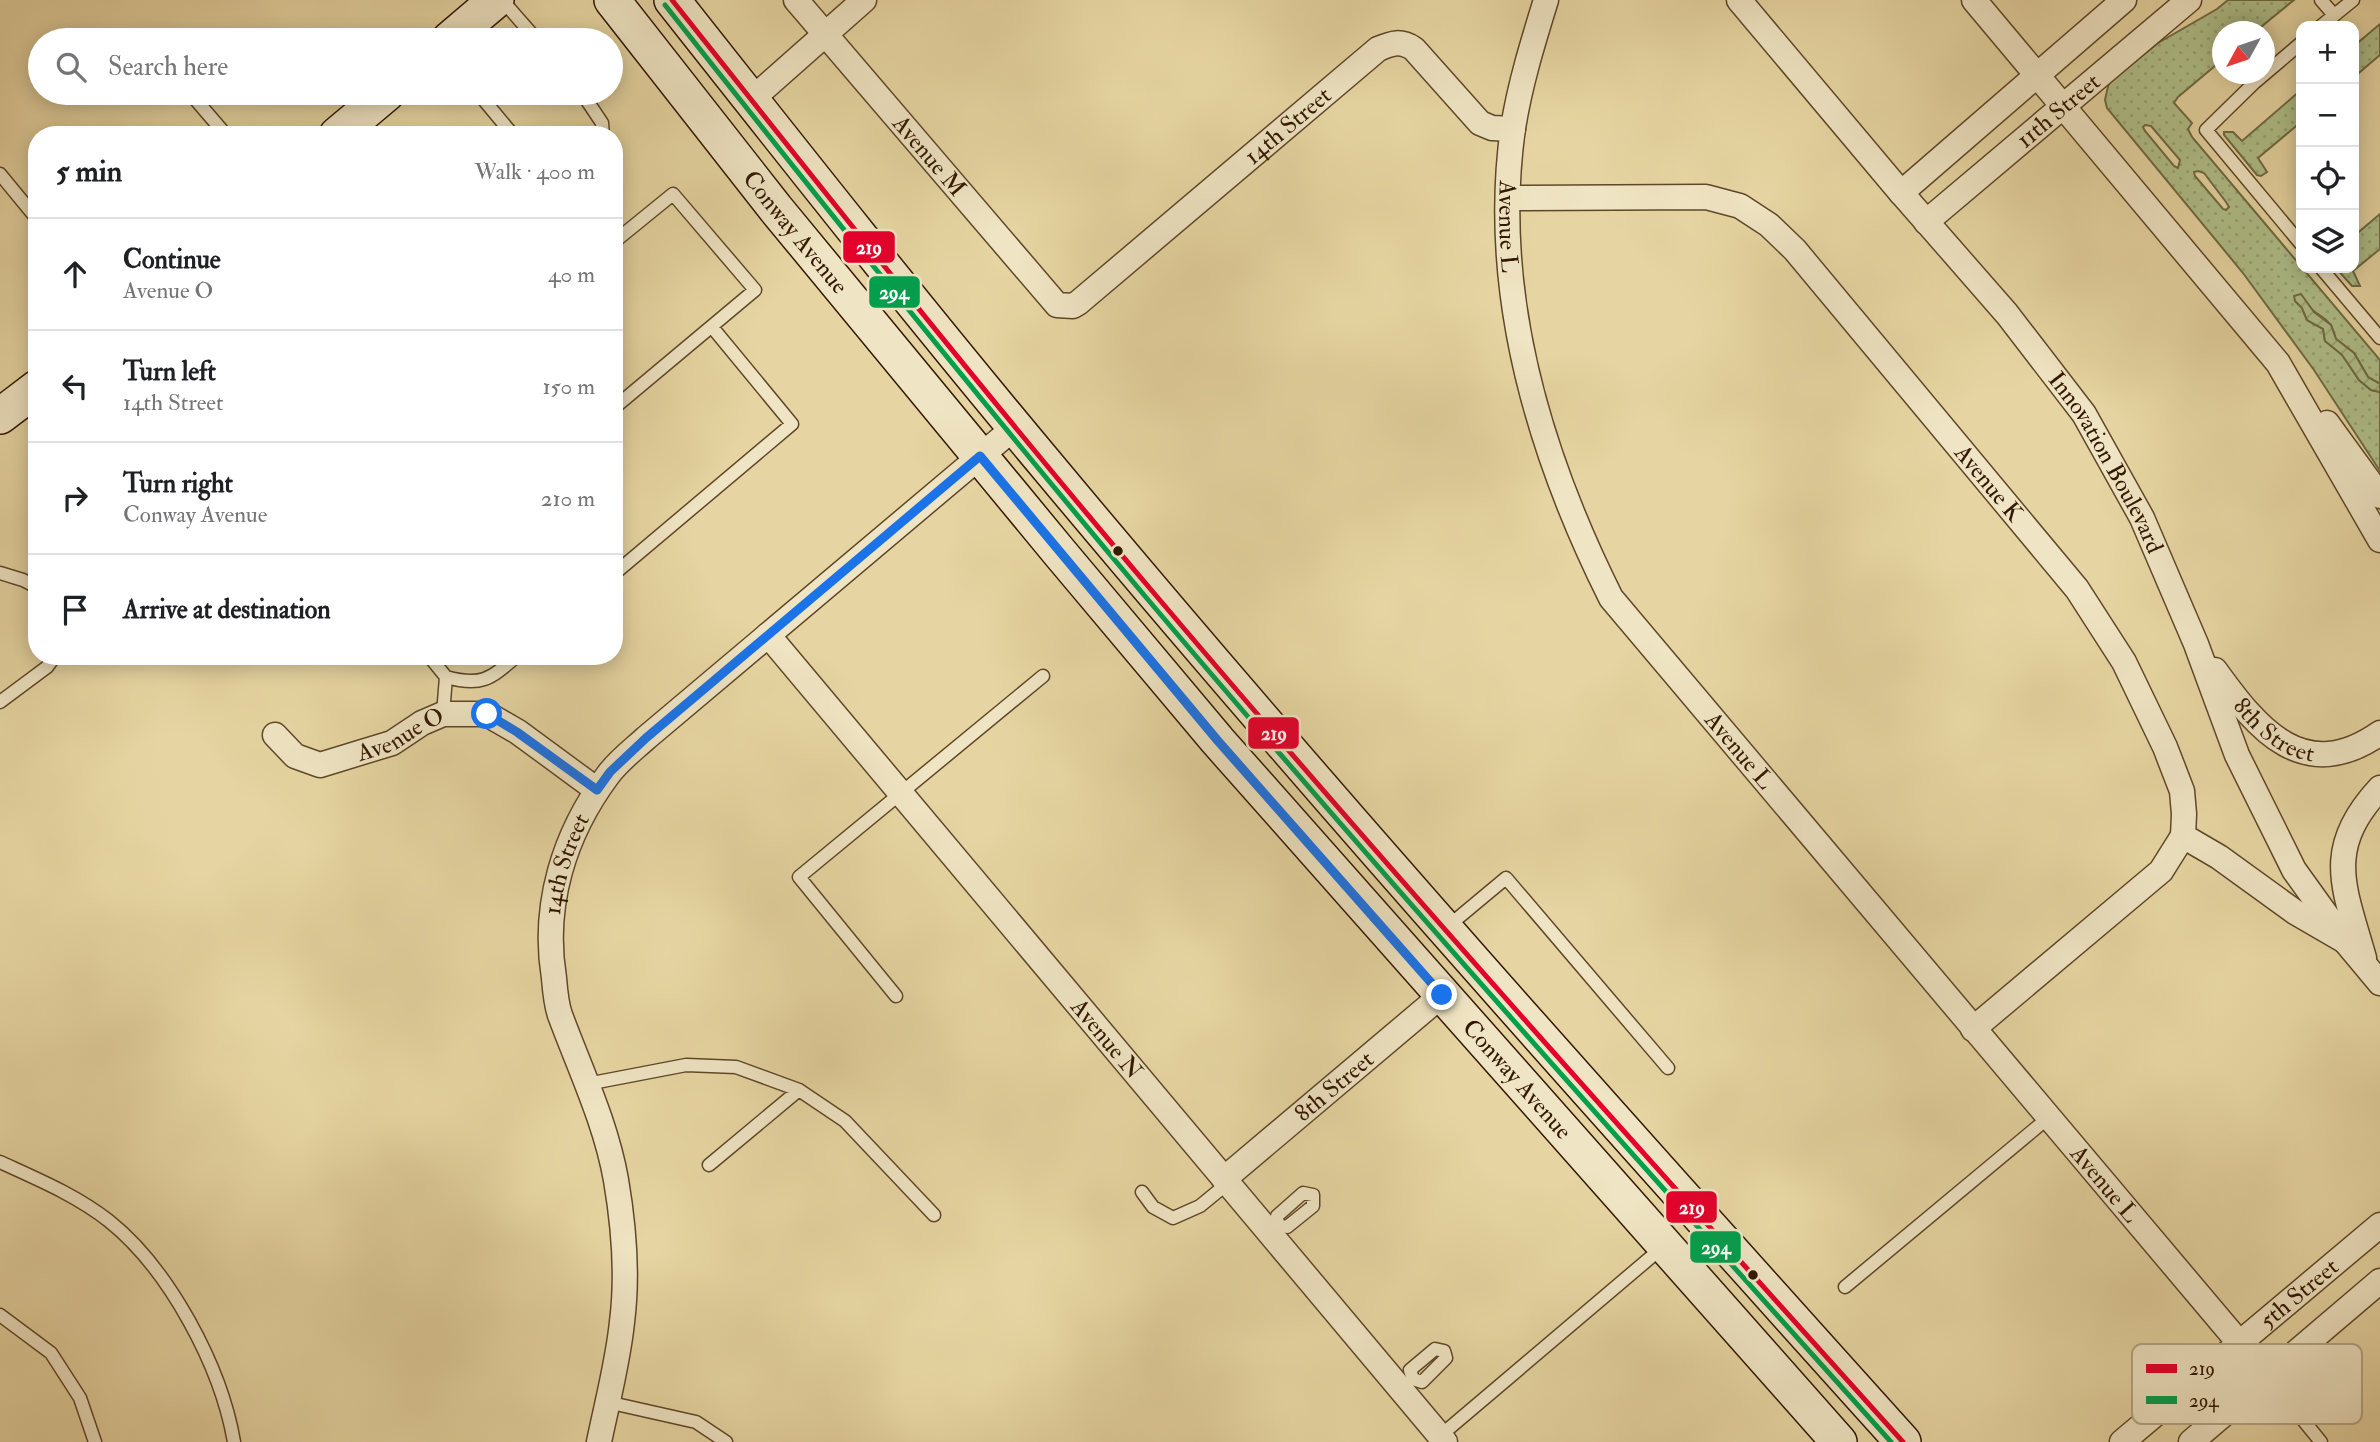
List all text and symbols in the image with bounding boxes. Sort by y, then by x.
north arrow [2212,21,2275,84]
map controls [2296,21,2359,273]
button: + [2296,21,2359,84]
search box [28,28,623,105]
icon: search [52,48,90,86]
text: Search here [108,51,228,83]
street label: 11th Street [2010,66,2107,155]
street label: 14th Street [1238,80,1338,171]
button: − [2296,84,2359,147]
street label: Avenue M [885,108,973,203]
button: locate [2296,147,2359,210]
text: 5 min [56,153,122,190]
text: Walk · 400 m [474,157,595,186]
street label: Conway Avenue [736,164,855,300]
street label: Avenue L [1492,179,1526,274]
button: layers [2296,210,2359,273]
line badge: 219 [842,230,896,264]
text: 219 [856,236,882,260]
text: Continue [123,244,221,276]
icon: ahead [56,255,94,293]
text: 40 m [548,260,595,289]
line badge: 294 [868,275,921,309]
text: Avenue O [123,276,213,305]
text: 294 [879,281,911,305]
text: Turn left [123,356,216,388]
street label: Innovation Boulevard [2041,365,2171,558]
icon: left [56,367,94,405]
text: 150 m [542,372,595,401]
text: 14th Street [123,388,223,417]
street label: Avenue K [1947,437,2030,528]
text: Turn right [123,468,233,500]
icon: right [56,479,94,517]
text: 210 m [541,484,595,513]
text: Conway Avenue [123,500,267,529]
unlabelled marker [1111,544,1125,558]
icon: arrive [56,591,94,629]
text: Arrive at destination [123,594,331,626]
street label: 8th Street [2226,691,2317,769]
route start [471,698,502,729]
street label: Avenue O [352,700,448,769]
street label: Avenue L [1697,704,1781,796]
line badge: 219 [1247,716,1300,750]
text: 219 [1261,722,1287,746]
street label: 14th Street [536,808,596,916]
route end [1426,979,1457,1010]
street label: Avenue N [1063,991,1150,1086]
street label: Conway Avenue [1456,1012,1579,1146]
street label: 8th Street [1288,1044,1380,1128]
street label: Avenue L [2063,1138,2147,1229]
line badge: 219 [1665,1190,1718,1224]
text: 219 [1679,1196,1705,1220]
line badge: 294 [1689,1230,1742,1264]
text: 294 [1701,1236,1733,1260]
street label: 5th Street [2253,1251,2345,1335]
unlabelled marker [1746,1268,1760,1282]
legend [2132,1344,2362,1424]
text: 219 [2189,1357,2215,1381]
text: 294 [2189,1389,2219,1413]

